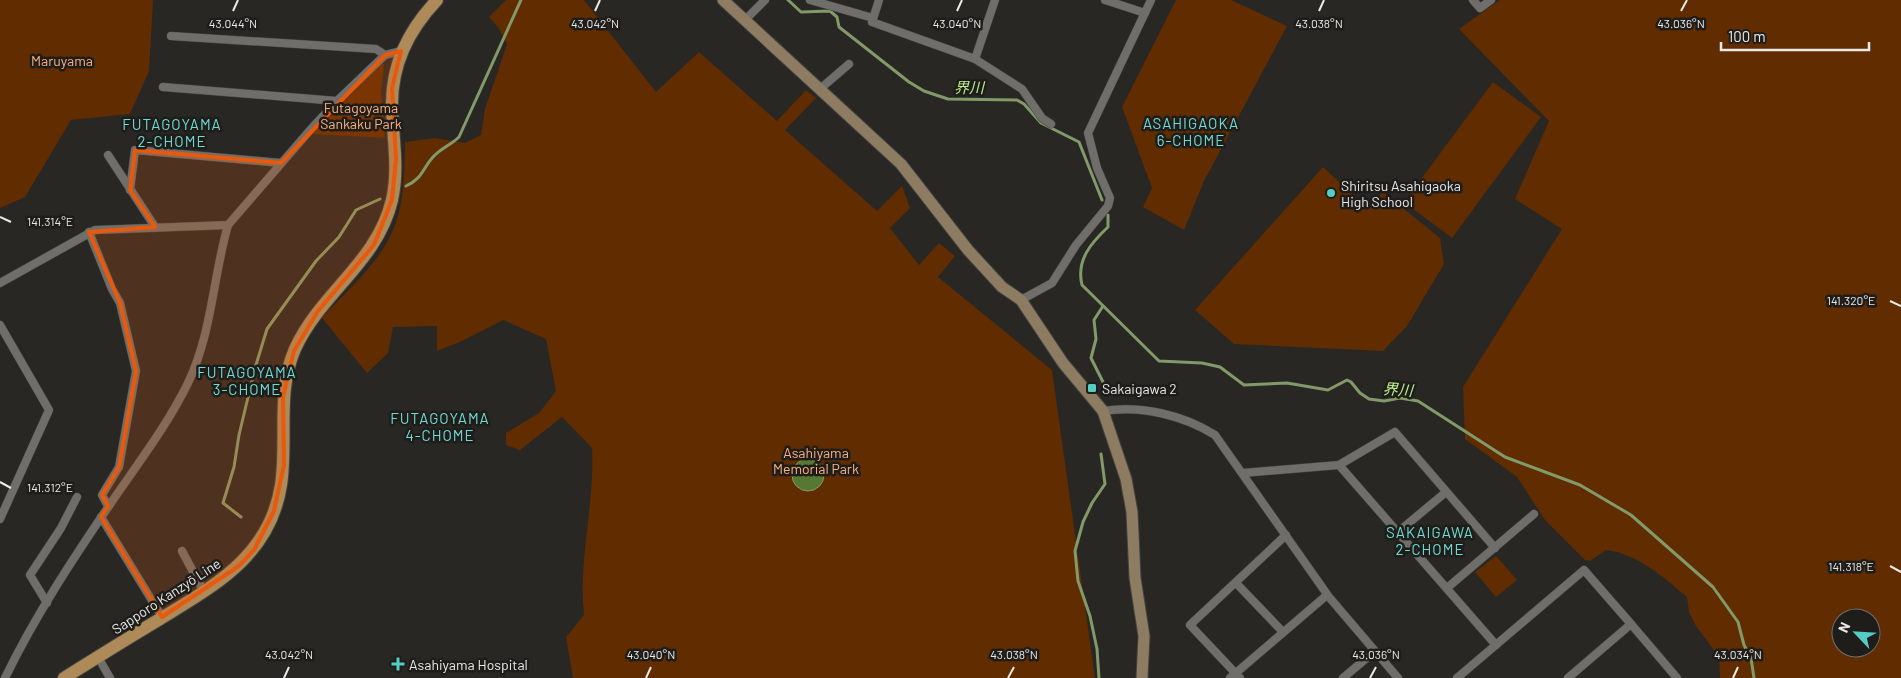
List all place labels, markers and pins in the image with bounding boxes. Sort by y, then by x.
place label: Shiritsu Asahigaoka High School [1341,177,1461,210]
marker: Shiritsu Asahigaoka High School [1325,187,1337,199]
place label: Sakaigawa 2 [1102,380,1177,397]
marker: Sakaigawa 2 [1086,382,1098,394]
place label: Asahiyama Hospital [409,656,528,673]
marker: Asahiyama Hospital [391,657,405,671]

